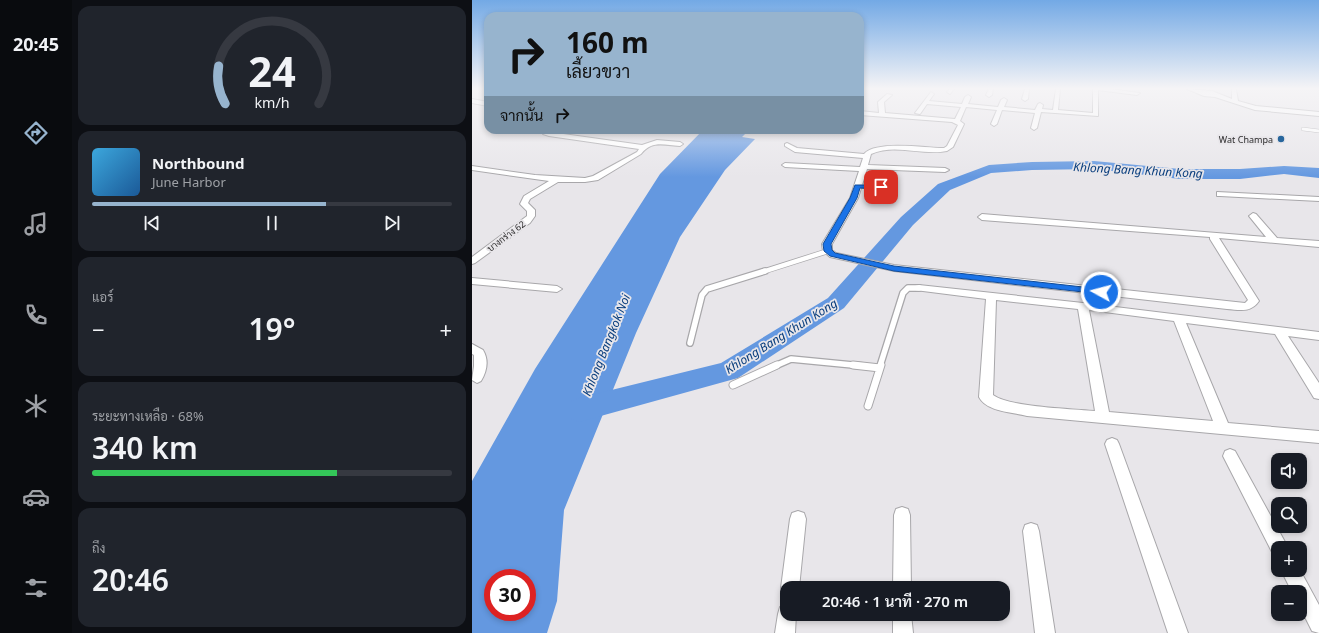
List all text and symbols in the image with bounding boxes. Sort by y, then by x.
text: 160 m [566,23,649,61]
icon: right [500,28,552,80]
text: 20:45 [13,32,59,56]
text: 24 [248,43,296,99]
text: เลี้ยวขวา [566,59,630,83]
text: km/h [254,92,290,111]
icon: right [551,104,573,126]
text: จากนั้น [500,105,543,125]
icon: directions [22,119,50,147]
place label: Wat Champa [1219,133,1273,146]
marker: Wat Champa [1276,134,1286,144]
text: Northbound [152,153,244,173]
water label: Khlong Bang Khun Kong [1073,158,1203,182]
pin [864,170,898,204]
text: June Harbor [152,173,226,191]
icon: arrive [870,176,892,198]
icon: music [22,210,50,238]
icon: previous [141,212,163,234]
icon: pause [261,212,283,234]
icon: next [381,212,403,234]
street label: บางกร่าง 62 [484,217,528,255]
position arrow [1080,271,1122,313]
text: แอร์ [92,288,113,306]
water label: Khlong Bangkok Noi [578,291,635,398]
water label: Khlong Bang Khun Kong [721,294,841,378]
icon: phone [22,301,50,329]
text: 19° [248,308,296,349]
text: − [92,314,105,344]
text: + [439,314,452,344]
icon: climate [22,392,50,420]
text: ระยะทางเหลือ · 68% [92,407,204,425]
text: 340 km [92,427,198,468]
map controls [1271,453,1307,621]
button: sound [1271,453,1307,489]
icon: car [22,483,50,511]
button: search [1271,497,1307,533]
text: ถึง [92,539,105,557]
button: + [1271,541,1307,577]
text: 20:46 [92,559,169,600]
speed limit sign: 30 [484,569,536,621]
icon: filters [22,574,50,602]
button: − [1271,585,1307,621]
text: 20:46 · 1 นาที · 270 m [822,591,968,611]

